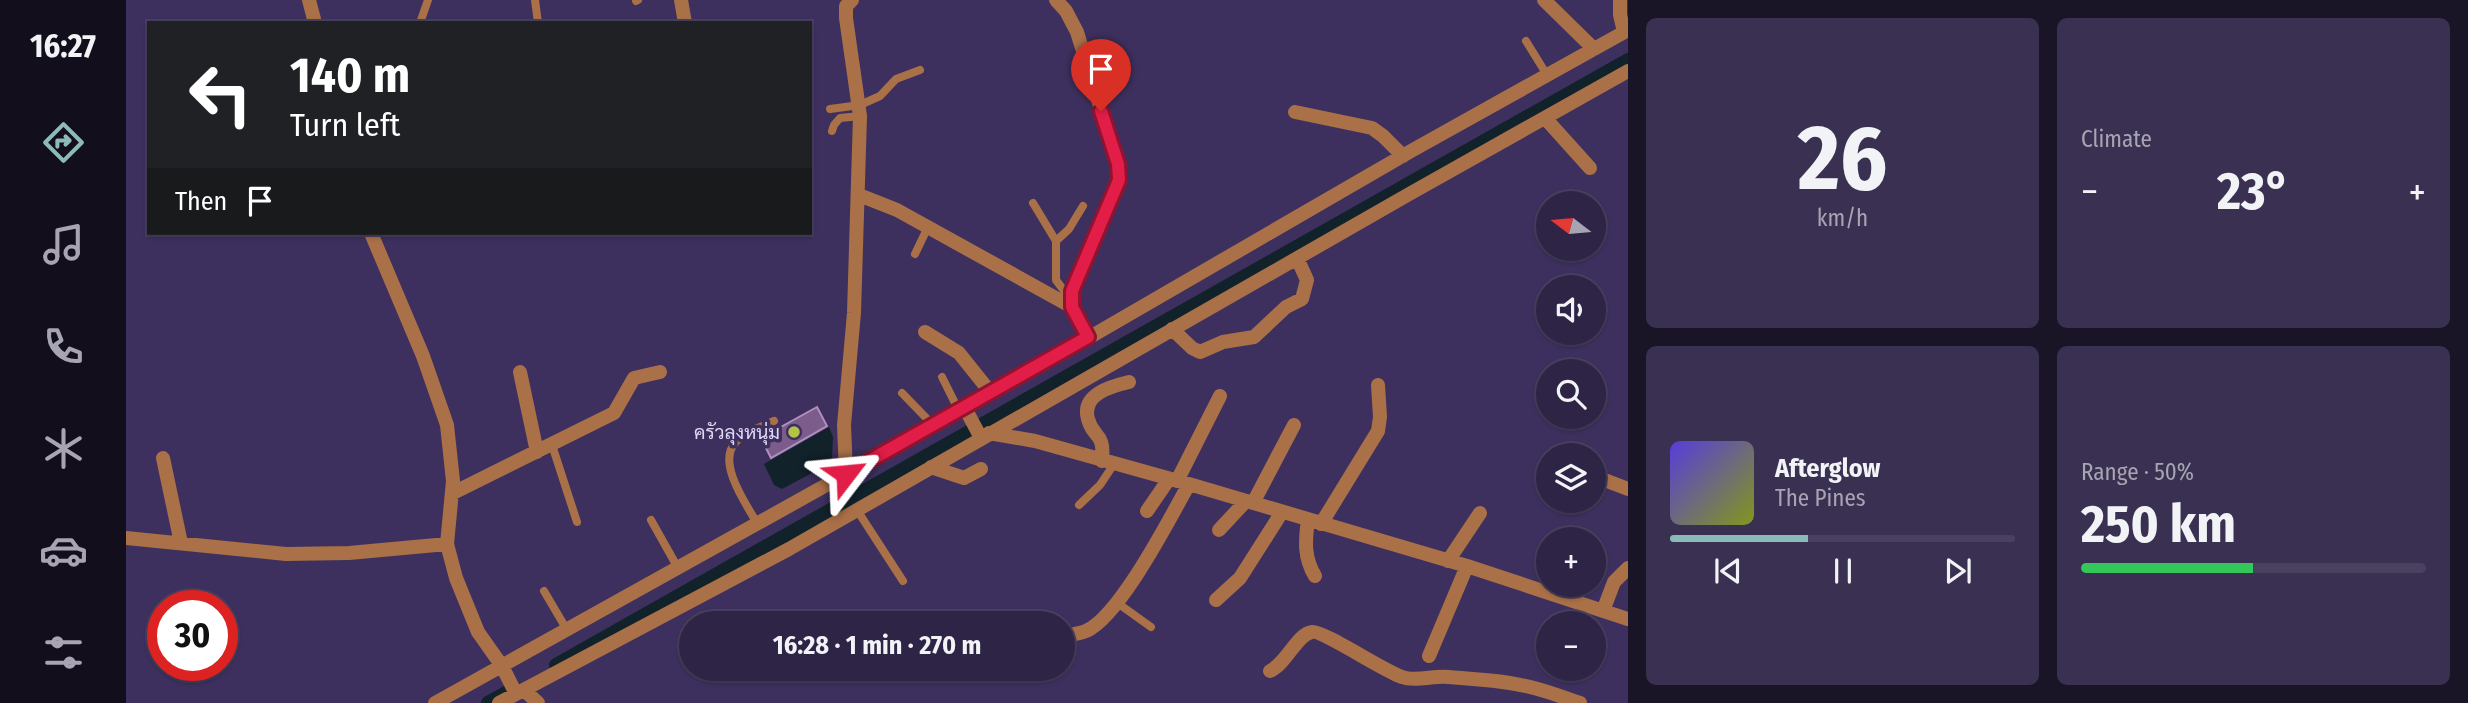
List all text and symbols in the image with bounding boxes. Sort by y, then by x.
text: 16:27 [30,27,96,65]
pin [1071,39,1131,111]
text: 140 m [290,46,410,105]
icon: left [175,49,266,140]
icon: arrive [1082,50,1120,88]
text: 26 [1798,104,1887,213]
text: Turn left [290,106,400,144]
icon: directions [39,118,88,167]
text: Climate [2081,125,2152,153]
text: 23° [2217,160,2290,223]
text: − [2081,169,2098,215]
text: + [2409,169,2426,215]
icon: arrive [241,182,279,220]
text: Then [175,186,227,217]
north arrow [1536,191,1606,261]
map controls [1536,191,1606,681]
text: km/h [1817,204,1868,232]
icon: music [39,220,88,269]
button: sound [1536,275,1606,345]
icon: phone [39,322,88,371]
button: search [1536,359,1606,429]
place label: ครัวลุงหนุ่ม [694,421,780,445]
icon: climate [39,424,88,473]
marker: ครัวลุงหนุ่ม [786,424,802,440]
position arrow [809,437,883,511]
button: layers [1536,443,1606,513]
text: Afterglow [1775,453,1880,484]
text: Range · 50% [2081,458,2194,486]
text: The Pines [1775,484,1866,512]
text: 250 km [2081,493,2236,556]
icon: car [39,526,88,575]
button: + [1536,527,1606,597]
icon: previous [1709,552,1747,590]
icon: pause [1824,552,1862,590]
icon: next [1939,552,1977,590]
speed limit sign: 30 [147,590,238,681]
button: − [1536,611,1606,681]
icon: filters [39,628,88,677]
text: 16:28 · 1 min · 270 m [773,630,981,661]

